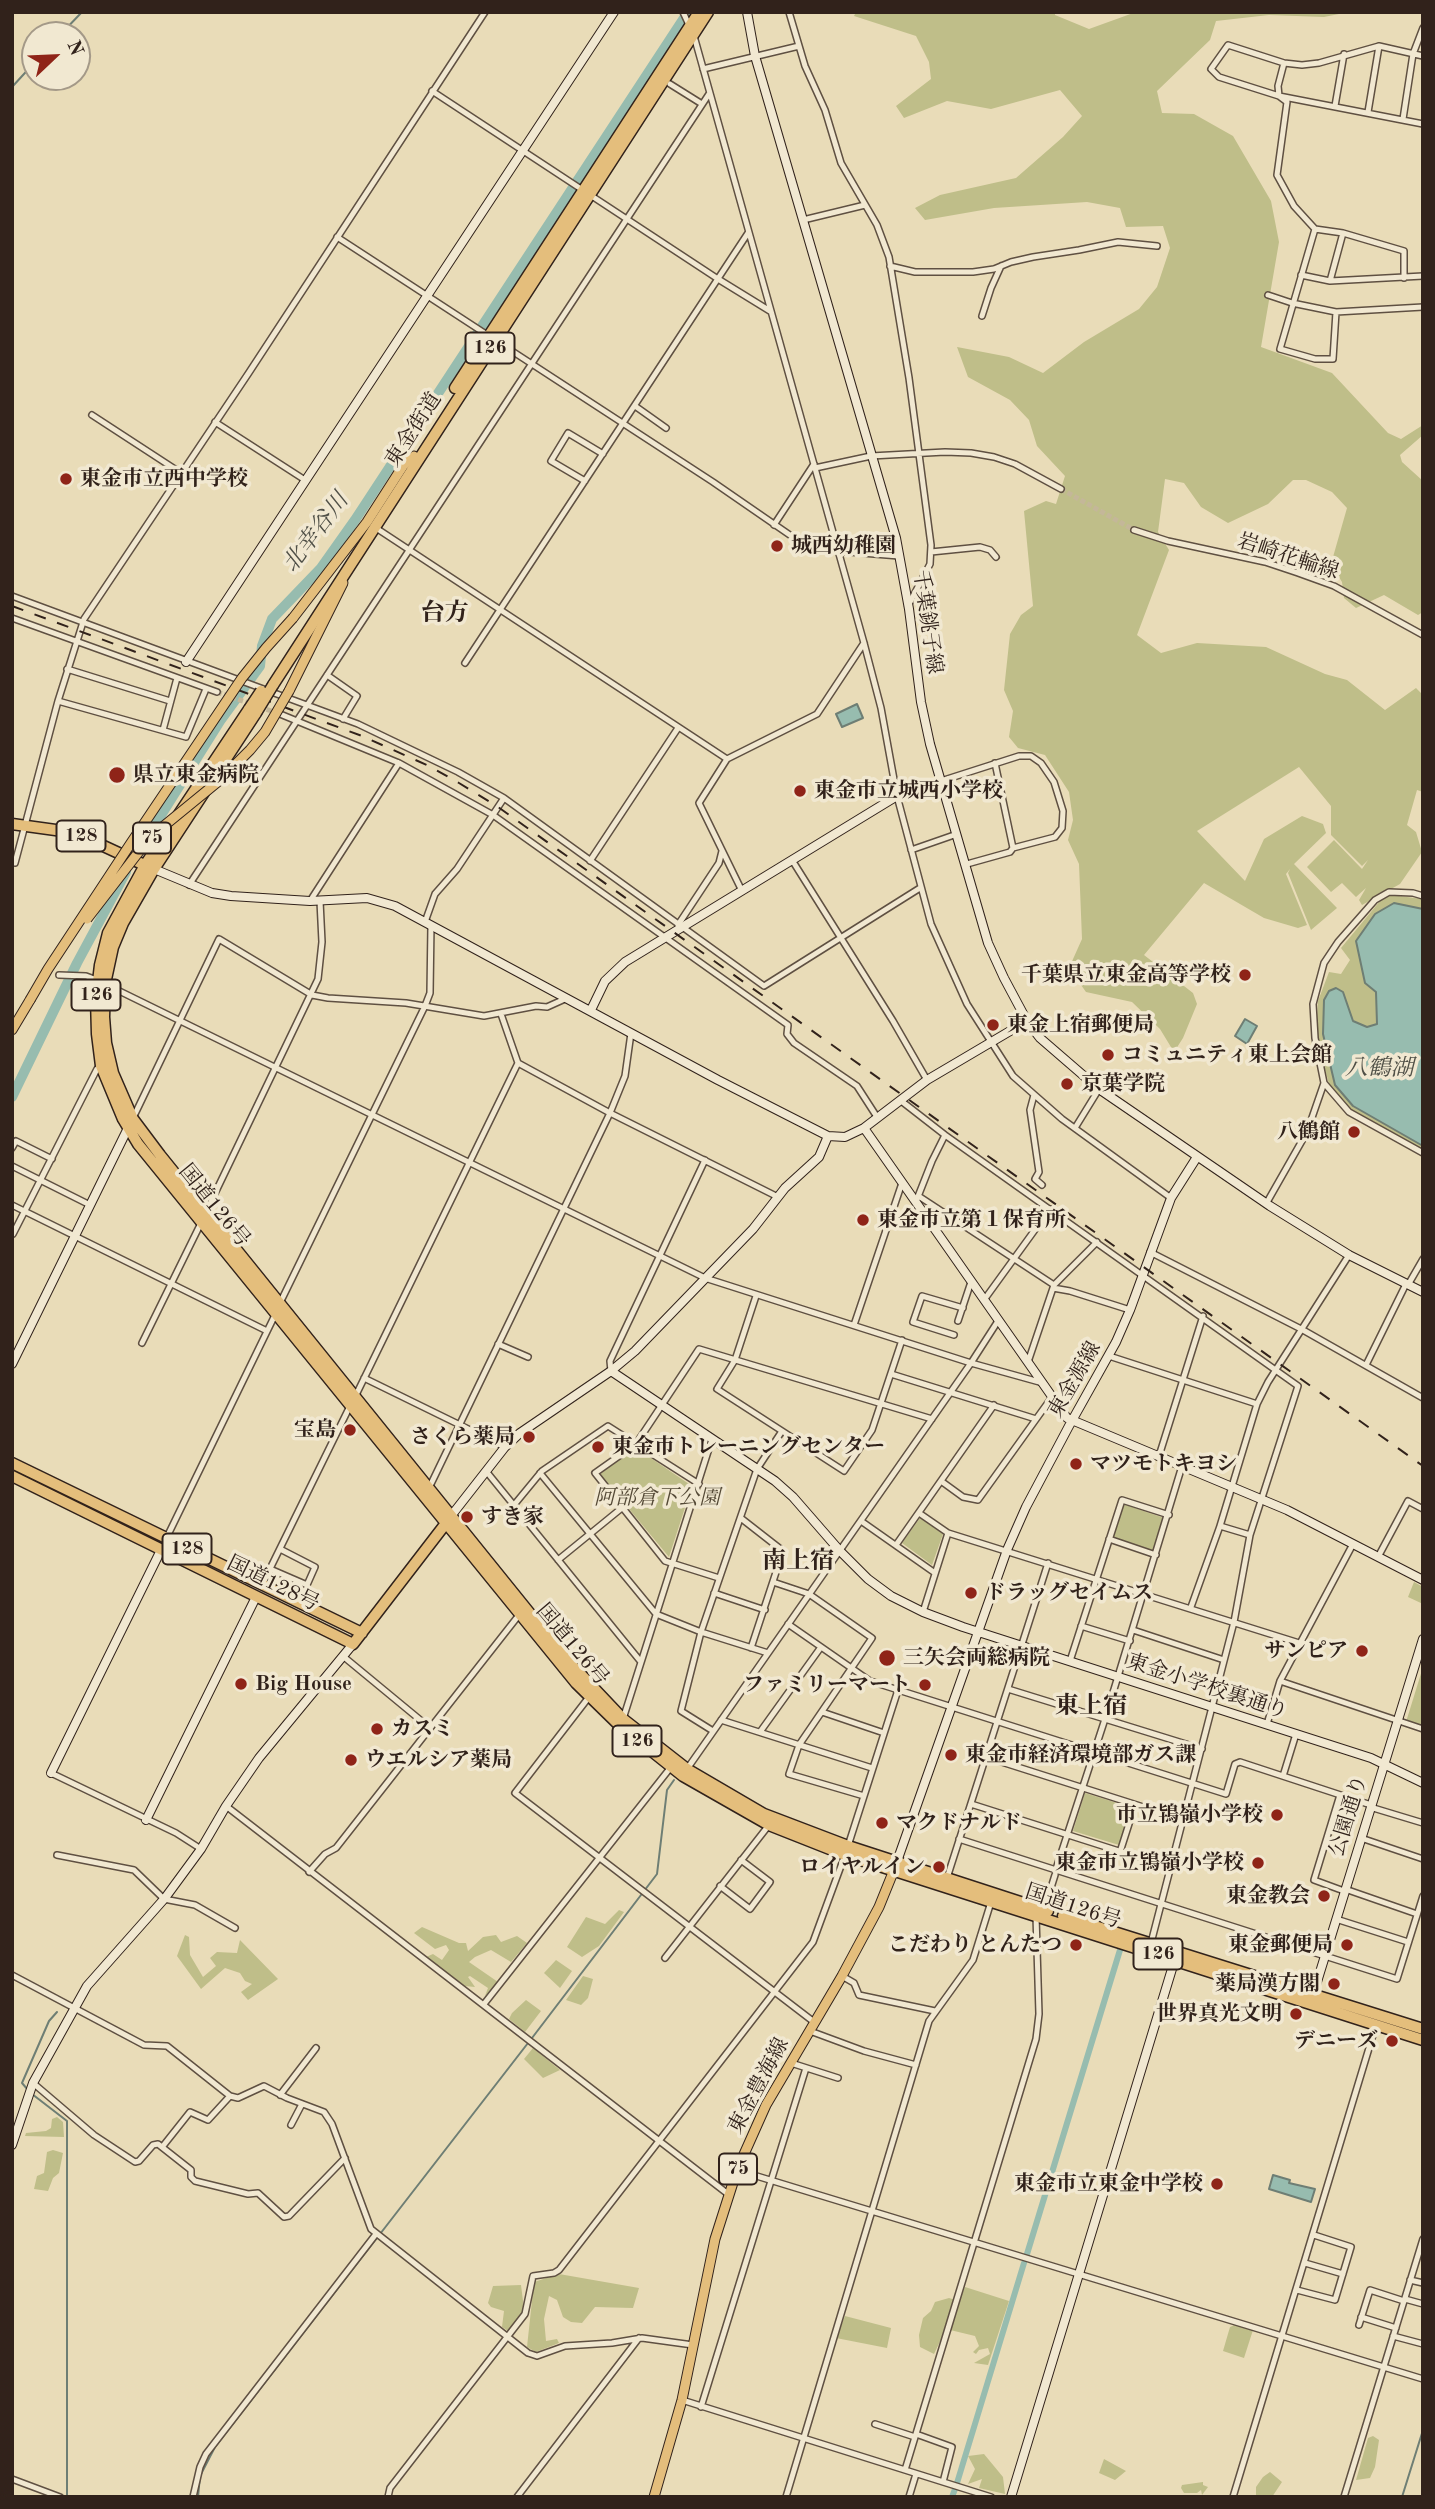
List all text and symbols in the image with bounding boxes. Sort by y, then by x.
north arrow [21,21,91,91]
text: N [62,38,86,59]
road number: 126 [466,332,514,364]
street label: 東金街道 [381,388,447,472]
place label: 東金市立西中学校 [80,466,248,492]
marker: 東金市立西中学校 [58,471,74,487]
water label: 北幸谷川 [277,488,355,578]
street label: 岩崎花輪線 [1234,529,1342,585]
place label: 城西幼稚園 [791,533,896,559]
marker: 城西幼稚園 [769,538,785,554]
street label: 千葉銚子線 [907,568,947,676]
district label: 台方 [421,600,469,628]
place label: 県立東金病院 [133,762,259,788]
marker: 県立東金病院 [107,765,127,785]
place label: 東金市立城西小学校 [814,778,1003,804]
marker: 東金市立城西小学校 [792,783,808,799]
road number: 128 [56,820,106,852]
road number: 75 [133,822,171,853]
place label: 千葉県立東金高等学校 [1021,962,1231,988]
marker: 千葉県立東金高等学校 [1237,967,1253,983]
road number: 126 [72,979,120,1010]
place label: 東金上宿郵便局 [1007,1012,1154,1038]
marker: 東金上宿郵便局 [985,1017,1001,1033]
place label: コミュニティ東上会館 [1122,1042,1332,1068]
marker: コミュニティ東上会館 [1100,1047,1116,1063]
water label: 八鶴湖 [1345,1055,1413,1083]
place label: 京葉学院 [1081,1071,1165,1097]
marker: 京葉学院 [1059,1076,1075,1092]
place label: 八鶴館 [1277,1119,1340,1145]
marker: 八鶴館 [1346,1124,1362,1140]
street label: 国道126号 [173,1159,255,1253]
place label: 東金市立第１保育所 [877,1207,1066,1233]
marker: 東金市立第１保育所 [855,1212,871,1228]
street label: 東金源線 [1043,1337,1107,1423]
place label: 宝島 [294,1417,336,1443]
marker: 宝島 [342,1422,358,1438]
place label: さくら薬局 [410,1424,515,1450]
marker: さくら薬局 [521,1429,537,1445]
place label: 東金市トレーニングセンター [612,1434,885,1460]
marker: 東金市トレーニングセンター [590,1439,606,1455]
place label: マツモトキヨシ [1090,1451,1237,1477]
marker: マツモトキヨシ [1068,1456,1084,1472]
park label: 阿部倉下公園 [594,1485,720,1511]
place label: すき家 [481,1504,544,1530]
marker: すき家 [459,1509,475,1525]
road number: 128 [162,1534,212,1564]
district label: 南上宿 [762,1548,834,1576]
street label: 国道128号 [223,1551,323,1617]
place label: ドラッグセイムス [985,1580,1153,1606]
marker: ドラッグセイムス [963,1585,979,1601]
street label: 国道126号 [530,1599,614,1691]
place label: サンピア [1264,1638,1348,1664]
marker: サンピア [1354,1643,1370,1659]
place label: 三矢会両総病院 [903,1645,1050,1671]
marker: 三矢会両総病院 [877,1648,897,1668]
street label: 東金小学校裏通り [1123,1649,1291,1725]
place label: Big House [255,1671,352,1697]
place label: ファミリーマート [743,1672,911,1698]
marker: Big House [233,1676,249,1692]
marker: ファミリーマート [917,1677,933,1693]
district label: 東上宿 [1055,1693,1127,1721]
place label: カスミ [391,1716,454,1742]
marker: カスミ [369,1721,385,1737]
road number: 126 [612,1726,662,1756]
place label: 東金市経済環境部ガス課 [965,1742,1196,1768]
place label: ウエルシア薬局 [365,1747,512,1773]
marker: 東金市経済環境部ガス課 [943,1747,959,1763]
marker: ウエルシア薬局 [343,1752,359,1768]
street label: 公園通り [1325,1772,1373,1860]
place label: 市立鴇嶺小学校 [1116,1802,1263,1828]
marker: 市立鴇嶺小学校 [1269,1807,1285,1823]
place label: マクドナルド [896,1810,1022,1836]
marker: マクドナルド [874,1815,890,1831]
place label: 東金市立鴇嶺小学校 [1055,1850,1244,1876]
place label: ロイヤルイン [799,1854,925,1880]
marker: 東金市立鴇嶺小学校 [1250,1855,1266,1871]
marker: ロイヤルイン [931,1859,947,1875]
street label: 国道126号 [1022,1880,1124,1934]
place label: 東金教会 [1226,1883,1310,1909]
marker: 東金教会 [1316,1888,1332,1904]
place label: こだわり とんたつ [888,1932,1062,1958]
place label: 東金郵便局 [1228,1932,1333,1958]
marker: こだわり とんたつ [1068,1937,1084,1953]
marker: 東金郵便局 [1339,1937,1355,1953]
road number: 126 [1134,1938,1182,1970]
place label: 薬局漢方閣 [1215,1971,1320,1997]
marker: 薬局漢方閣 [1326,1976,1342,1992]
place label: 世界真光文明 [1156,2001,1282,2027]
marker: 世界真光文明 [1288,2006,1304,2022]
place label: デニーズ [1294,2028,1378,2054]
marker: デニーズ [1384,2033,1400,2049]
street label: 東金豊海線 [723,2034,795,2138]
road number: 75 [719,2154,757,2184]
place label: 東金市立東金中学校 [1014,2171,1203,2197]
marker: 東金市立東金中学校 [1209,2176,1225,2192]

